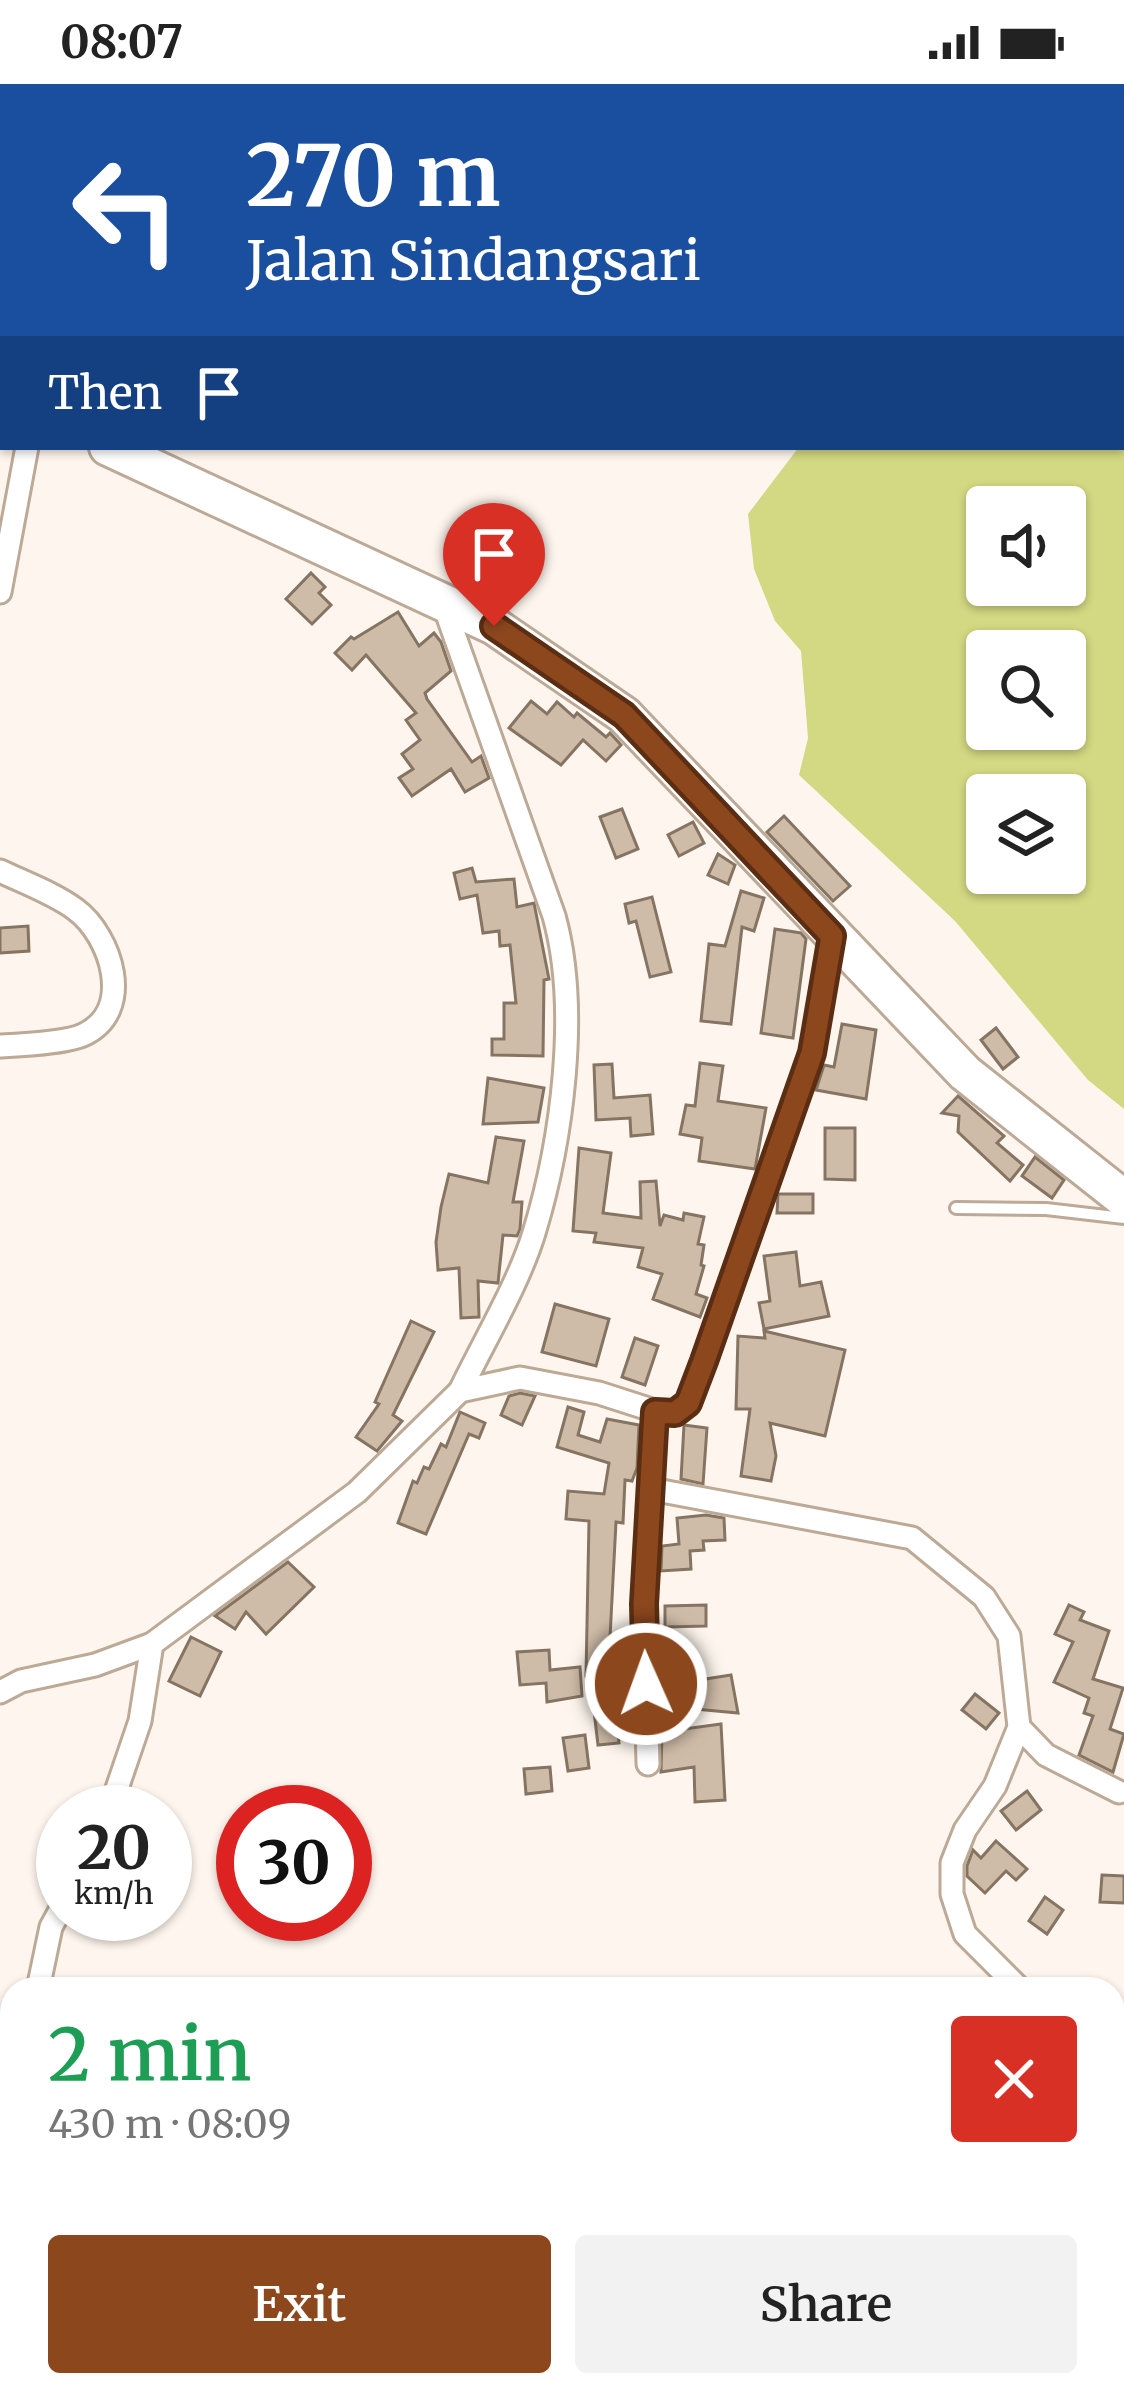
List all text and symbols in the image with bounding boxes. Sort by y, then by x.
text: 08:07 [60,14,183,70]
text: 270 m [246,123,500,229]
icon: left [48,132,204,288]
text: Jalan Sindangsari [246,227,701,295]
icon: arrive [186,360,252,426]
text: Then [48,365,162,421]
map controls [966,486,1086,894]
button: sound [966,486,1086,606]
pin [443,503,545,626]
icon: arrive [461,521,527,587]
button: search [966,630,1086,750]
button: layers [966,774,1086,894]
position arrow [583,1621,709,1747]
speed limit sign: 30 [216,1785,372,1941]
text: 20 [77,1810,151,1885]
text: km/h [74,1874,154,1912]
text: 2 min [48,2009,251,2100]
button: close [951,2016,1077,2142]
text: 430 m · 08:09 [48,2100,291,2149]
button: Exit [48,2235,551,2373]
button: Share [575,2235,1077,2373]

